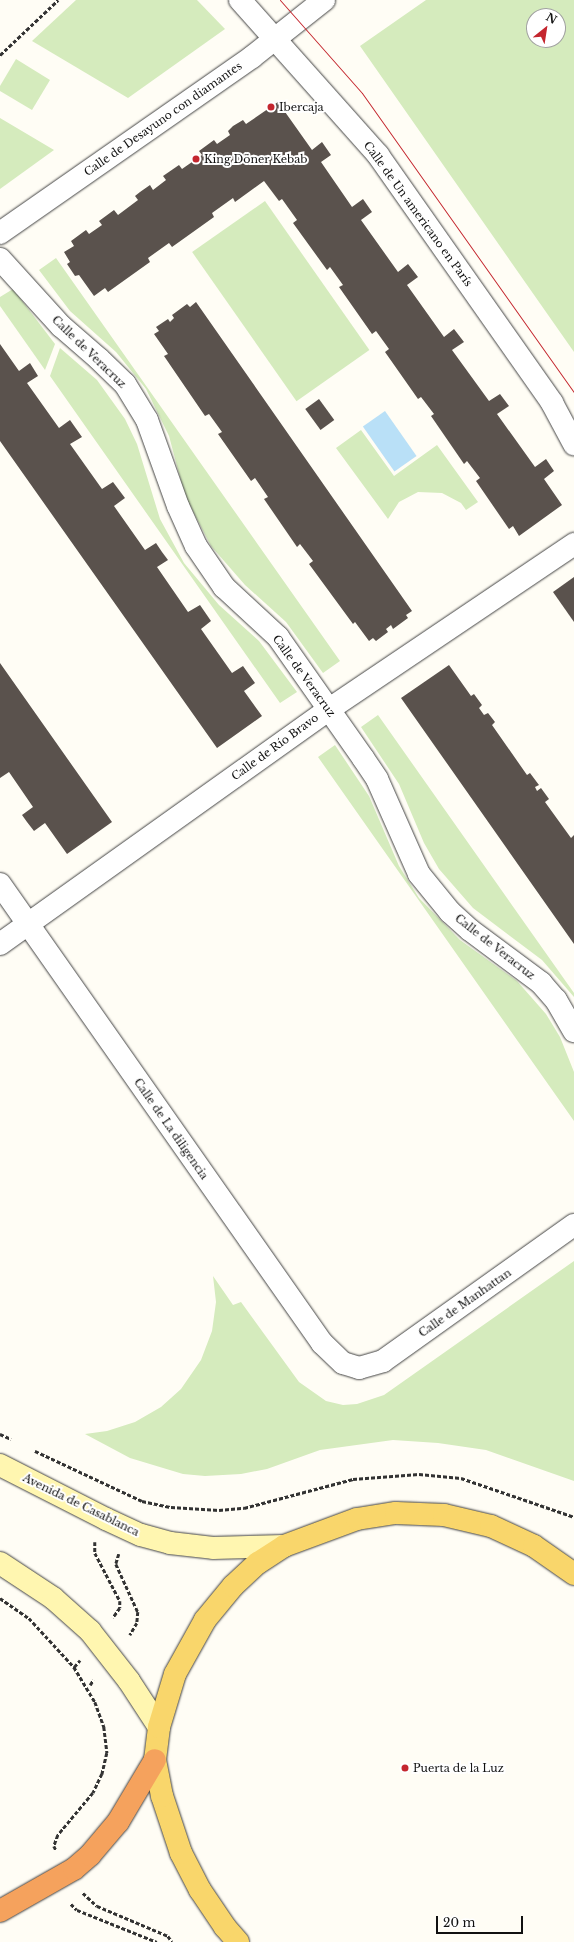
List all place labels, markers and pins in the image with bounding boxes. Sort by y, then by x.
place label: Ibercaja [279,100,324,114]
marker: Ibercaja [266,102,276,112]
place label: King Döner Kebab [204,152,308,166]
marker: King Döner Kebab [191,154,201,164]
place label: Puerta de la Luz [413,1761,504,1775]
marker: Puerta de la Luz [400,1763,410,1773]

